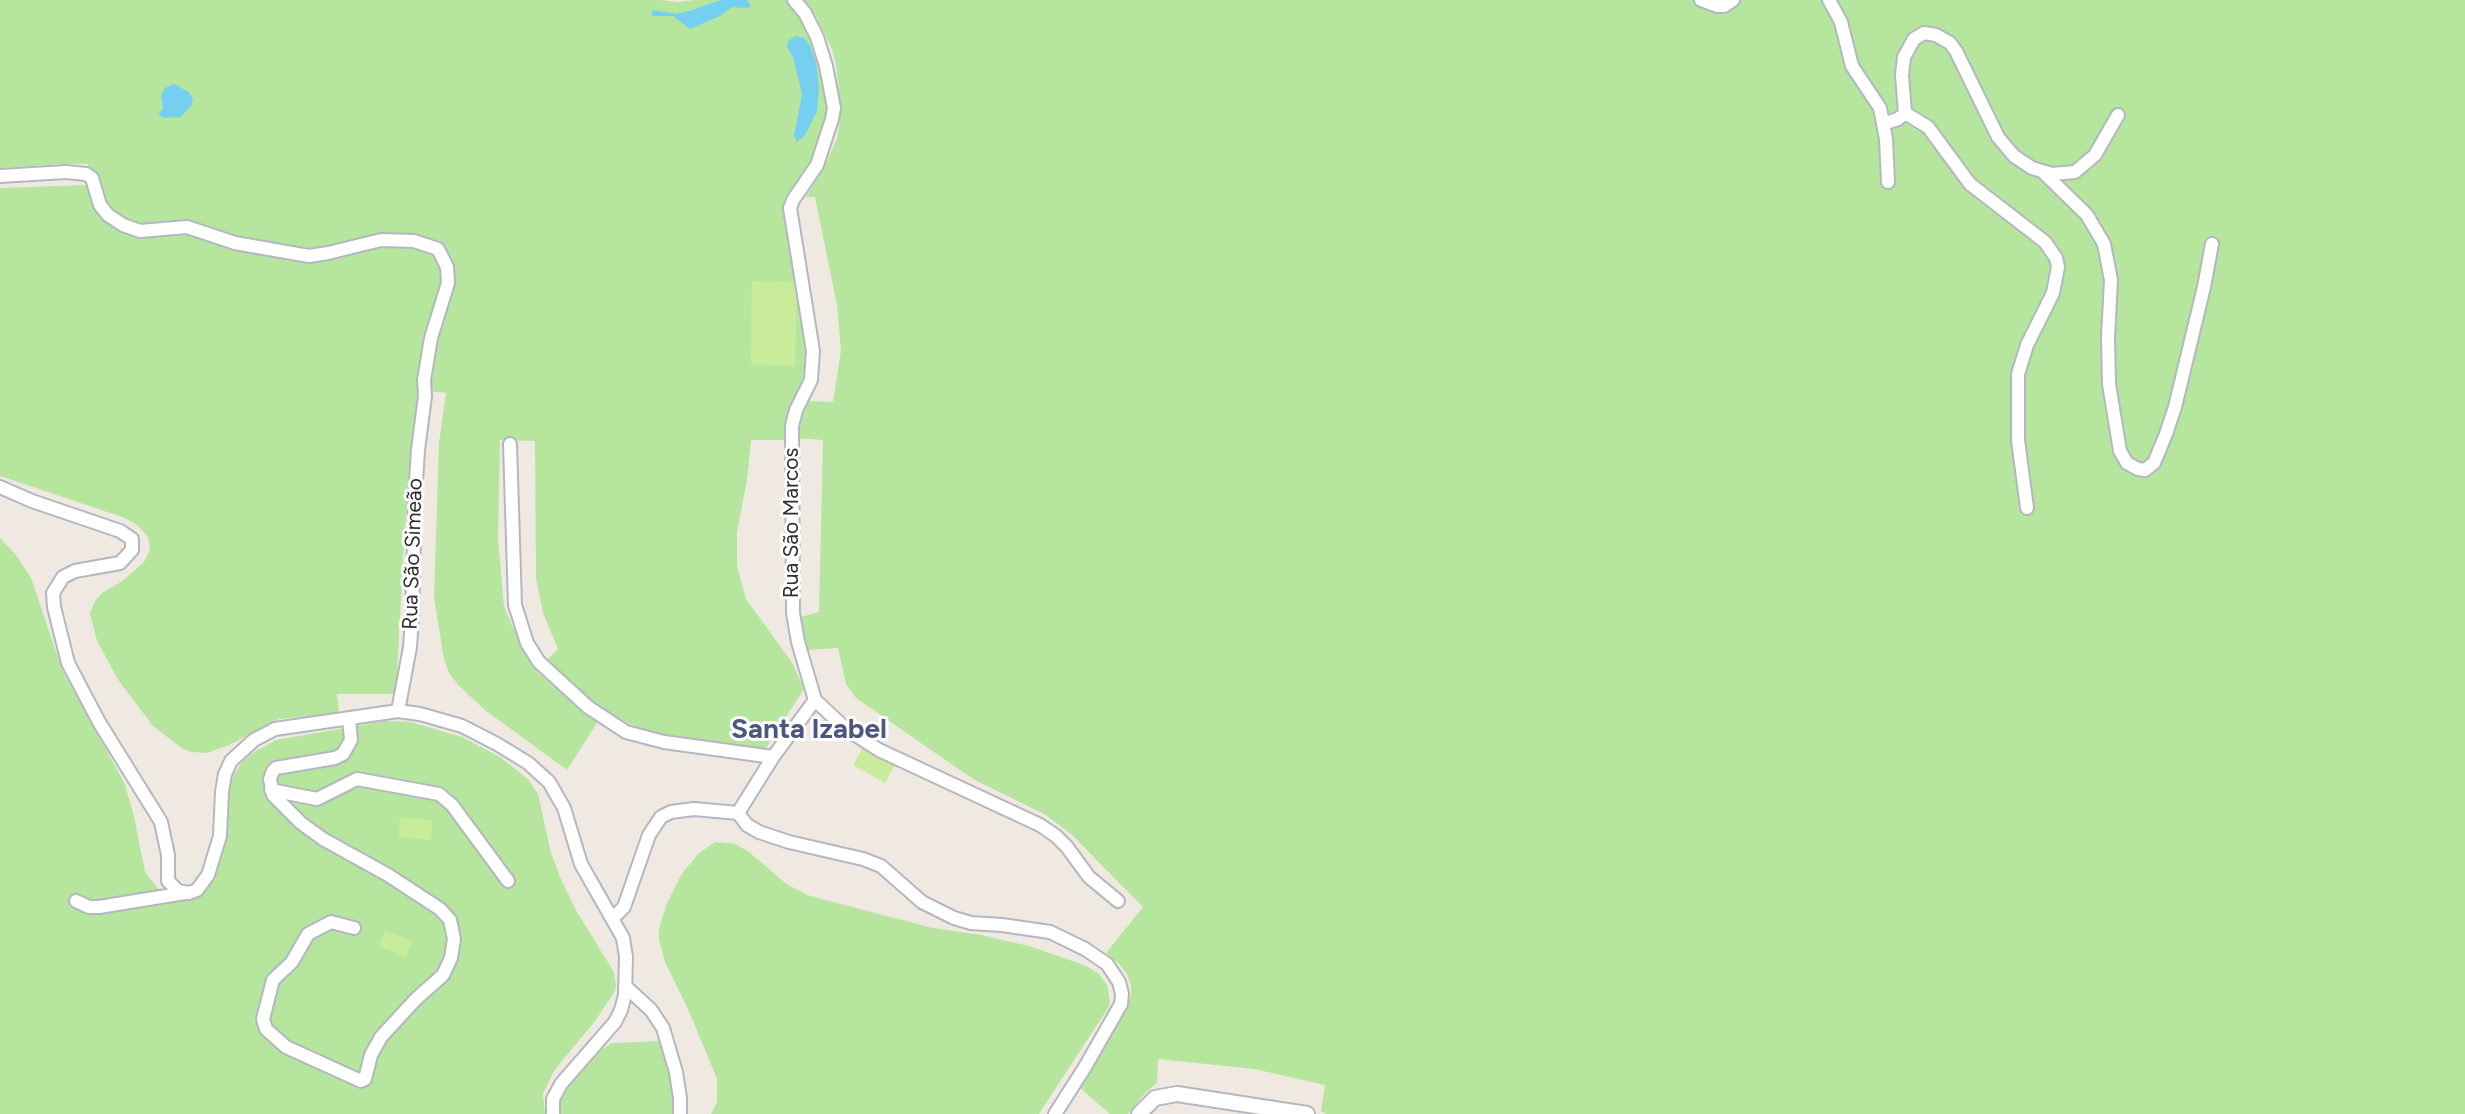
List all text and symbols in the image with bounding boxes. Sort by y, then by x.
street label: Rua São Marcos [779,448,805,598]
street label: Rua São Simeão [398,478,428,630]
district label: Santa Izabel [731,713,887,747]

